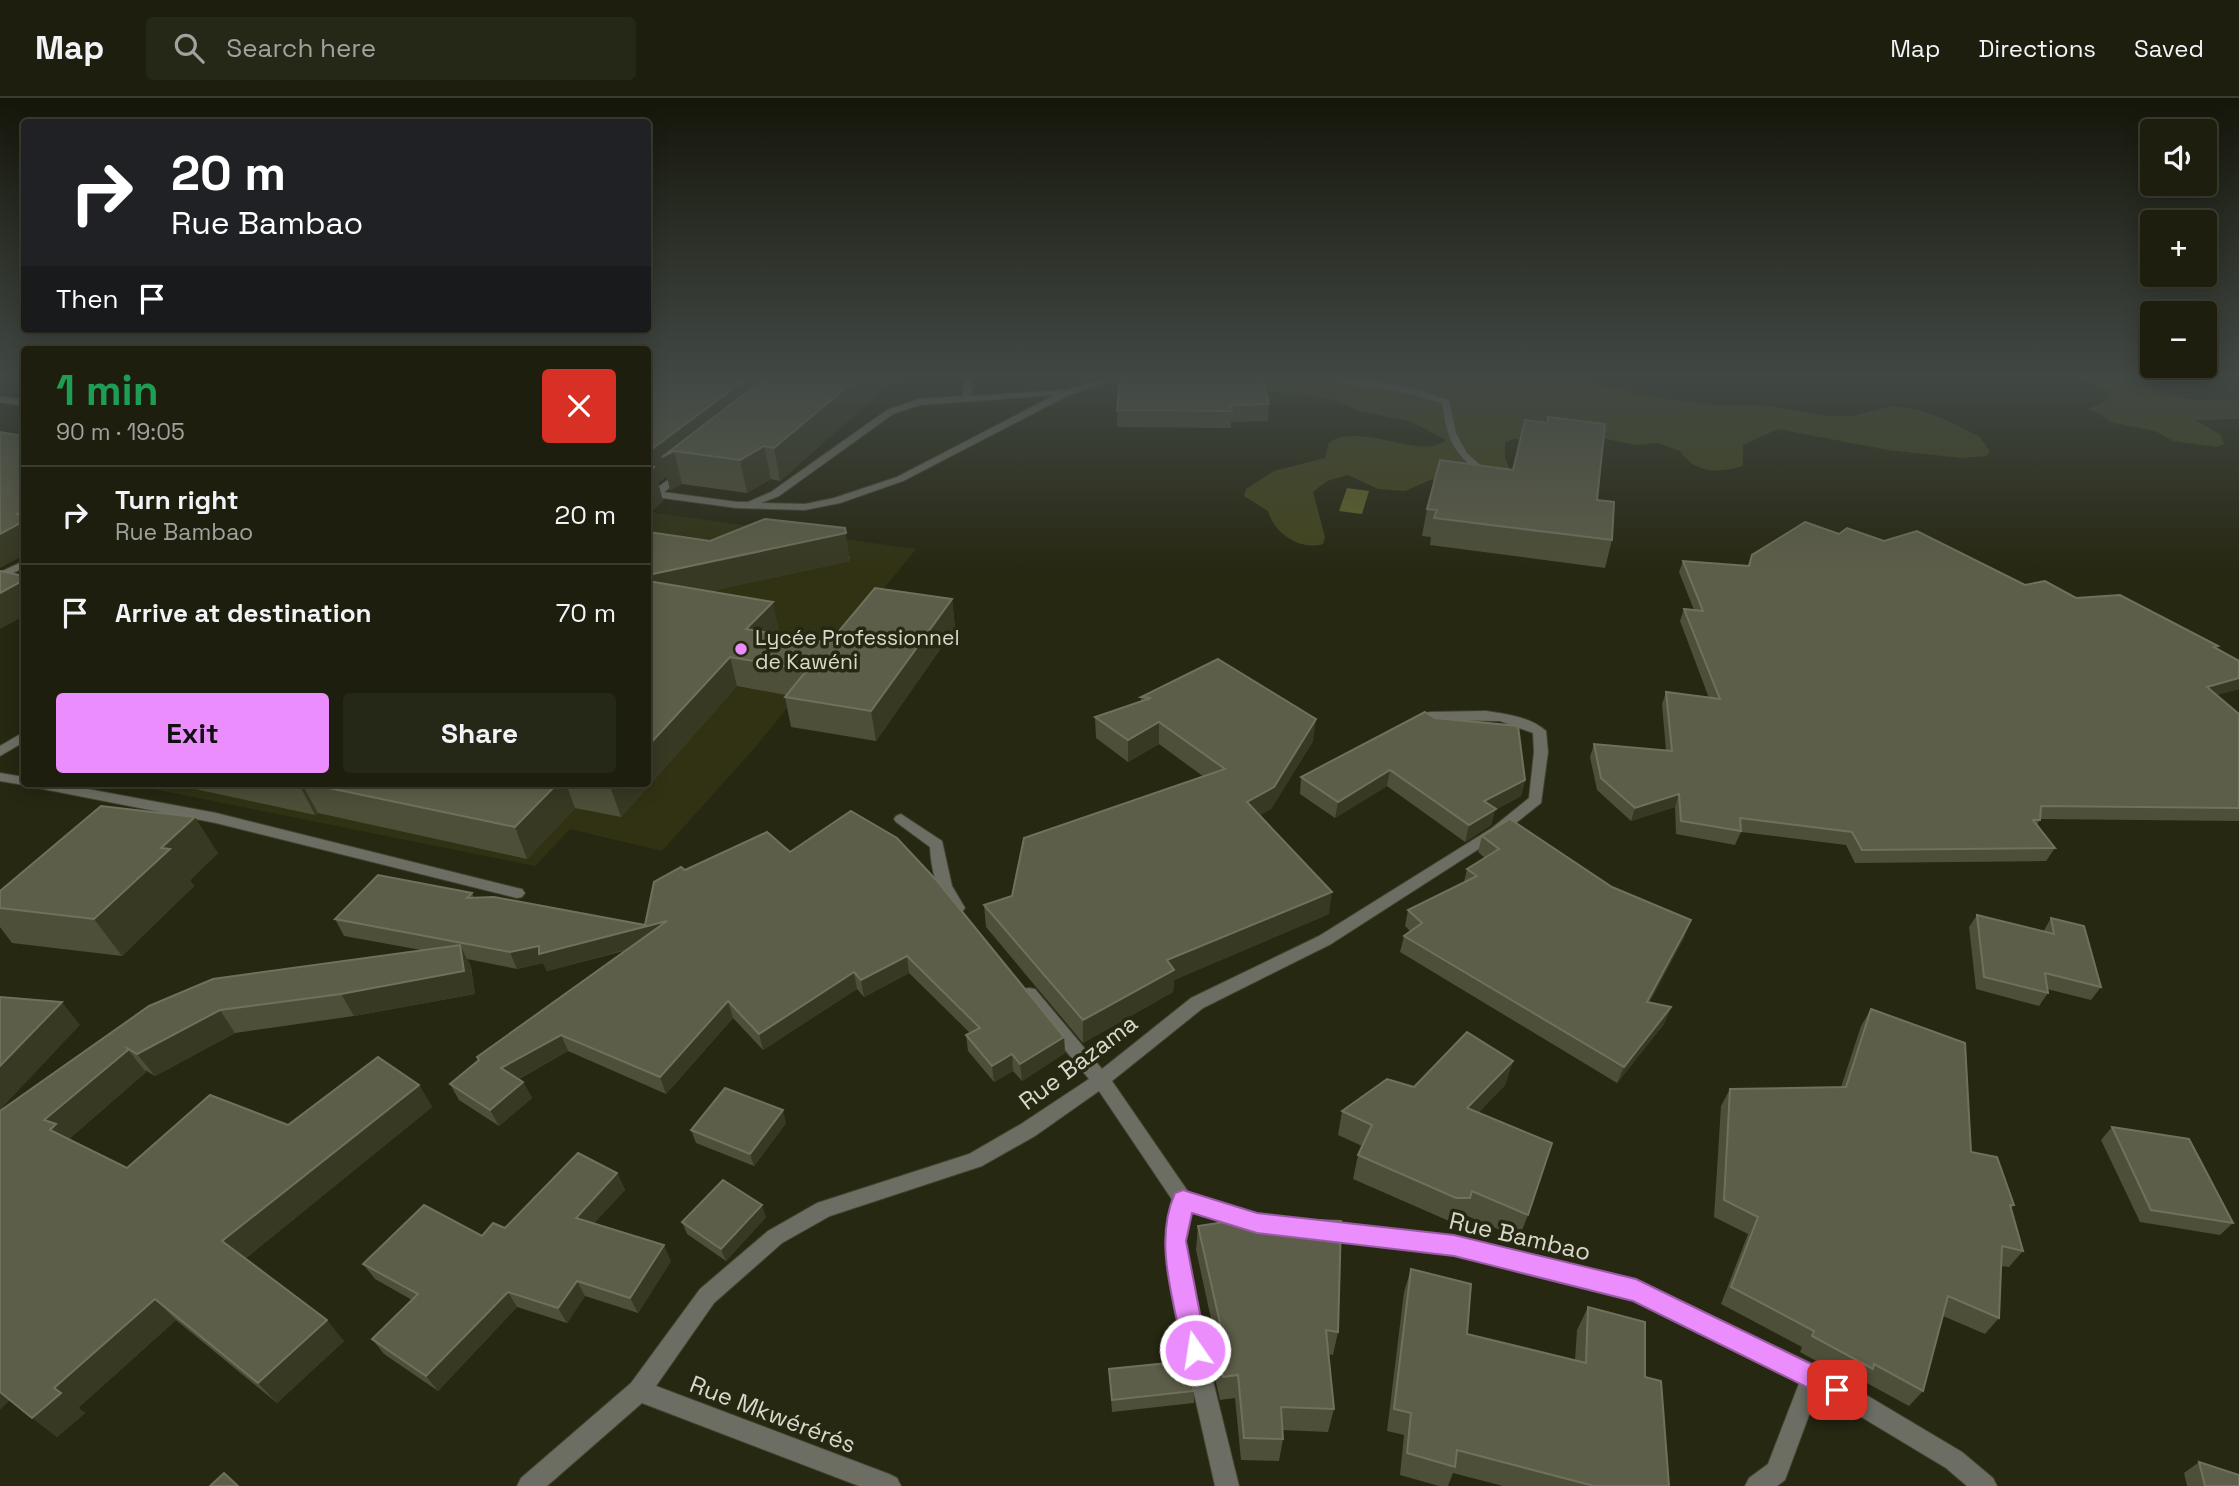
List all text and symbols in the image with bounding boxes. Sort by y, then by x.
search box [146,17,636,80]
text: Map [35,27,104,69]
icon: search [170,29,208,67]
text: Search here [226,31,376,65]
text: Map [1890,33,1940,64]
text: Directions [1978,33,2096,64]
text: Saved [2134,33,2204,64]
map controls [2140,119,2217,378]
button: sound [2140,119,2217,196]
text: 20 m [171,142,286,204]
icon: right [56,147,147,238]
text: Rue Bambao [171,203,363,243]
button: + [2140,210,2217,287]
icon: arrive [133,280,171,318]
text: Then [56,282,119,316]
button: − [2140,301,2217,378]
text: 1 min [56,364,159,417]
button: close [542,369,616,443]
text: 90 m · 19:05 [56,417,185,447]
text: Turn right [115,483,239,517]
icon: right [56,496,94,534]
text: 20 m [555,498,616,532]
text: Rue Bambao [115,517,253,547]
icon: arrive [56,594,94,632]
text: Arrive at destination [115,596,372,630]
text: 70 m [556,596,616,630]
place label: Lycée Professionnel de Kawéni [755,624,960,675]
marker: Lycée Professionnel de Kawéni [733,641,749,657]
button: Exit [56,693,329,773]
button: Share [343,693,616,773]
street label: Rue Bazama [1013,1007,1144,1117]
street label: Rue Bambao [1446,1205,1594,1267]
position arrow [1158,1313,1232,1387]
pin [1807,1360,1867,1420]
street label: Rue Mkwérérés [686,1368,860,1460]
icon: arrive [1818,1371,1856,1409]

